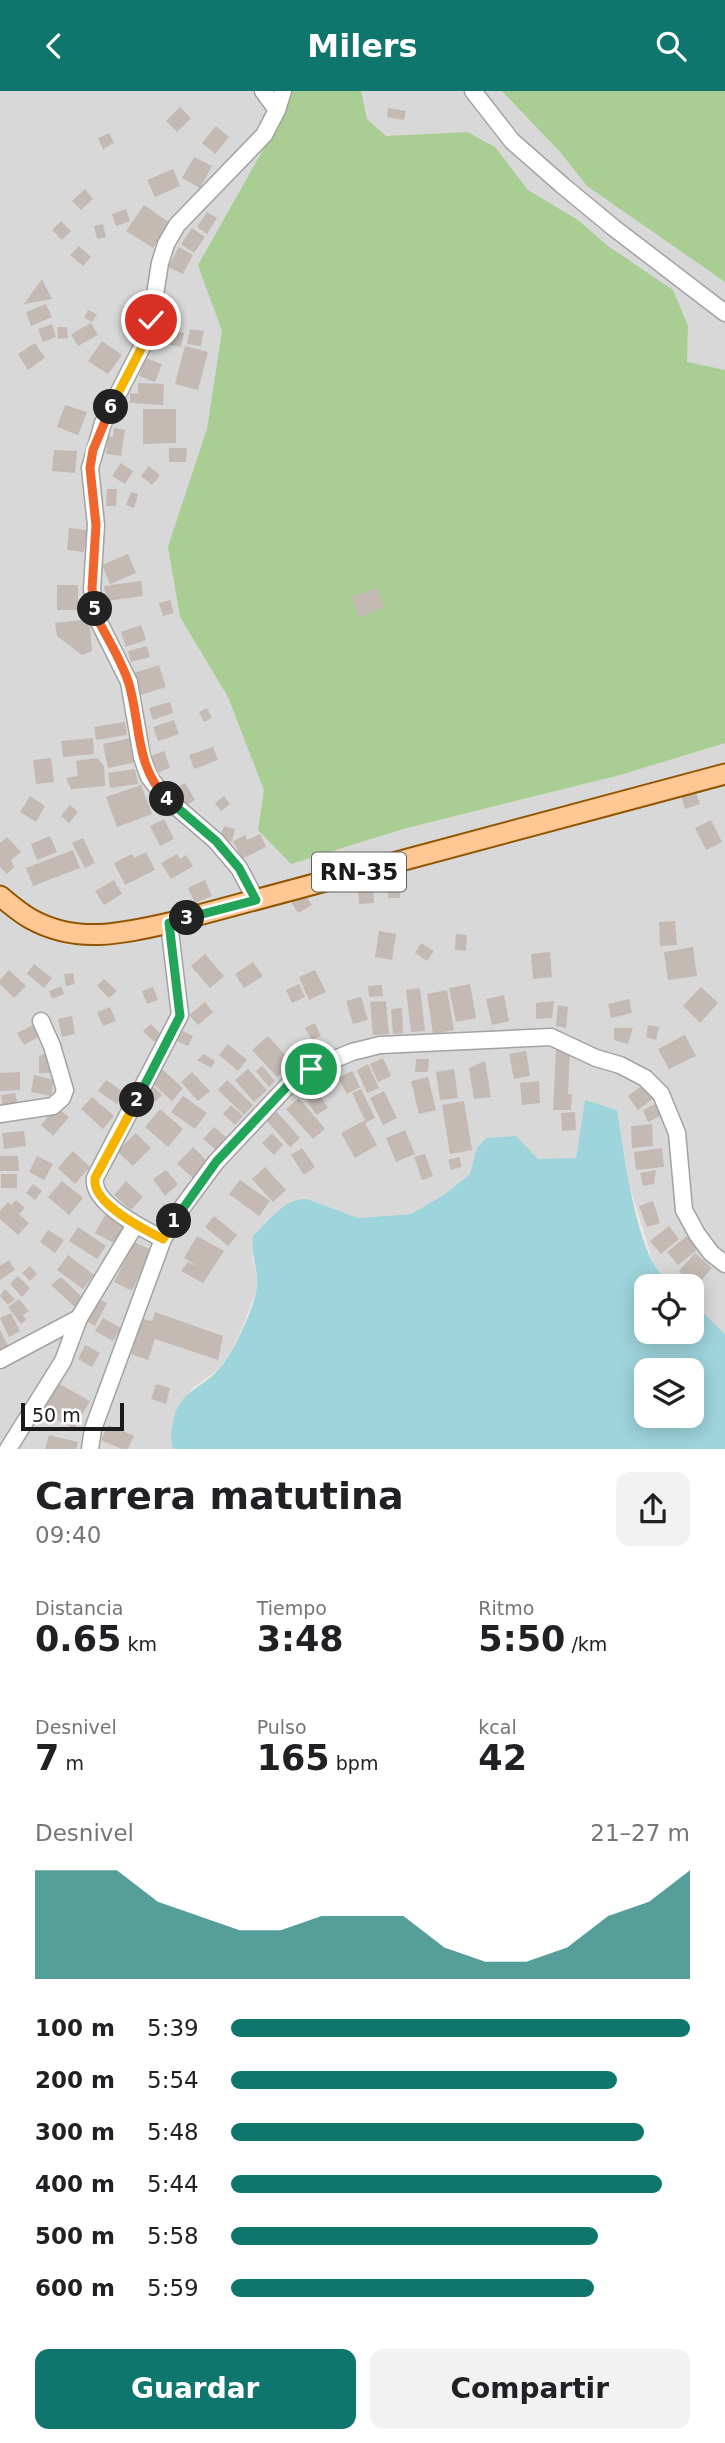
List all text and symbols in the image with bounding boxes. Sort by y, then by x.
icon: back [35,27,73,65]
text: Milers [307,27,418,65]
icon: search [652,27,690,65]
pin [121,290,181,350]
icon: check [132,301,170,339]
pin: 6 [94,389,128,425]
text: 6 [104,395,117,417]
pin: 5 [78,591,112,627]
text: 5 [88,597,101,619]
pin: 4 [150,781,184,817]
text: 4 [160,787,173,809]
road number: RN-35 [312,853,406,891]
pin: 3 [170,901,204,935]
text: 3 [180,906,193,928]
pin [281,1039,341,1099]
icon: arrive [292,1050,330,1088]
pin: 2 [120,1083,154,1117]
text: 2 [130,1088,143,1110]
pin: 1 [156,1203,192,1239]
text: 1 [167,1209,180,1231]
map controls [634,1274,704,1428]
button: locate [634,1274,704,1344]
button: layers [634,1358,704,1428]
scale bar [21,1400,124,1432]
text: 50 m [32,1404,81,1426]
button: share [616,1472,690,1546]
text: Carrera matutina [35,1474,404,1518]
text: 09:40 [35,1522,101,1548]
text: Distancia [35,1597,123,1619]
text: Tiempo [257,1597,327,1619]
text: Ritmo [478,1597,534,1619]
text: 0.65 [35,1619,121,1659]
text: 3:48 [257,1619,344,1659]
text: 5:50 [478,1619,565,1659]
text: km [121,1633,157,1655]
text: /km [565,1633,607,1655]
text: Desnivel [35,1716,117,1738]
text: Pulso [257,1716,307,1738]
text: kcal [478,1716,517,1738]
text: 7 [35,1738,59,1778]
text: 165 [257,1738,330,1778]
text: 42 [478,1738,527,1778]
text: m [59,1752,84,1774]
text: bpm [330,1752,378,1774]
text: Desnivel [35,1820,134,1846]
text: 21–27 m [590,1820,690,1846]
text: 100 m [35,2015,115,2041]
text: 5:39 [147,2015,199,2041]
text: 200 m [35,2067,115,2093]
text: 5:54 [147,2067,199,2093]
text: 300 m [35,2119,115,2145]
text: 5:48 [147,2119,199,2145]
text: 400 m [35,2171,115,2197]
text: 5:44 [147,2171,199,2197]
text: 500 m [35,2223,115,2249]
text: 5:58 [147,2223,199,2249]
text: 600 m [35,2275,115,2301]
text: 5:59 [147,2275,199,2301]
button: Guardar [35,2349,356,2429]
button: Compartir [370,2349,690,2429]

